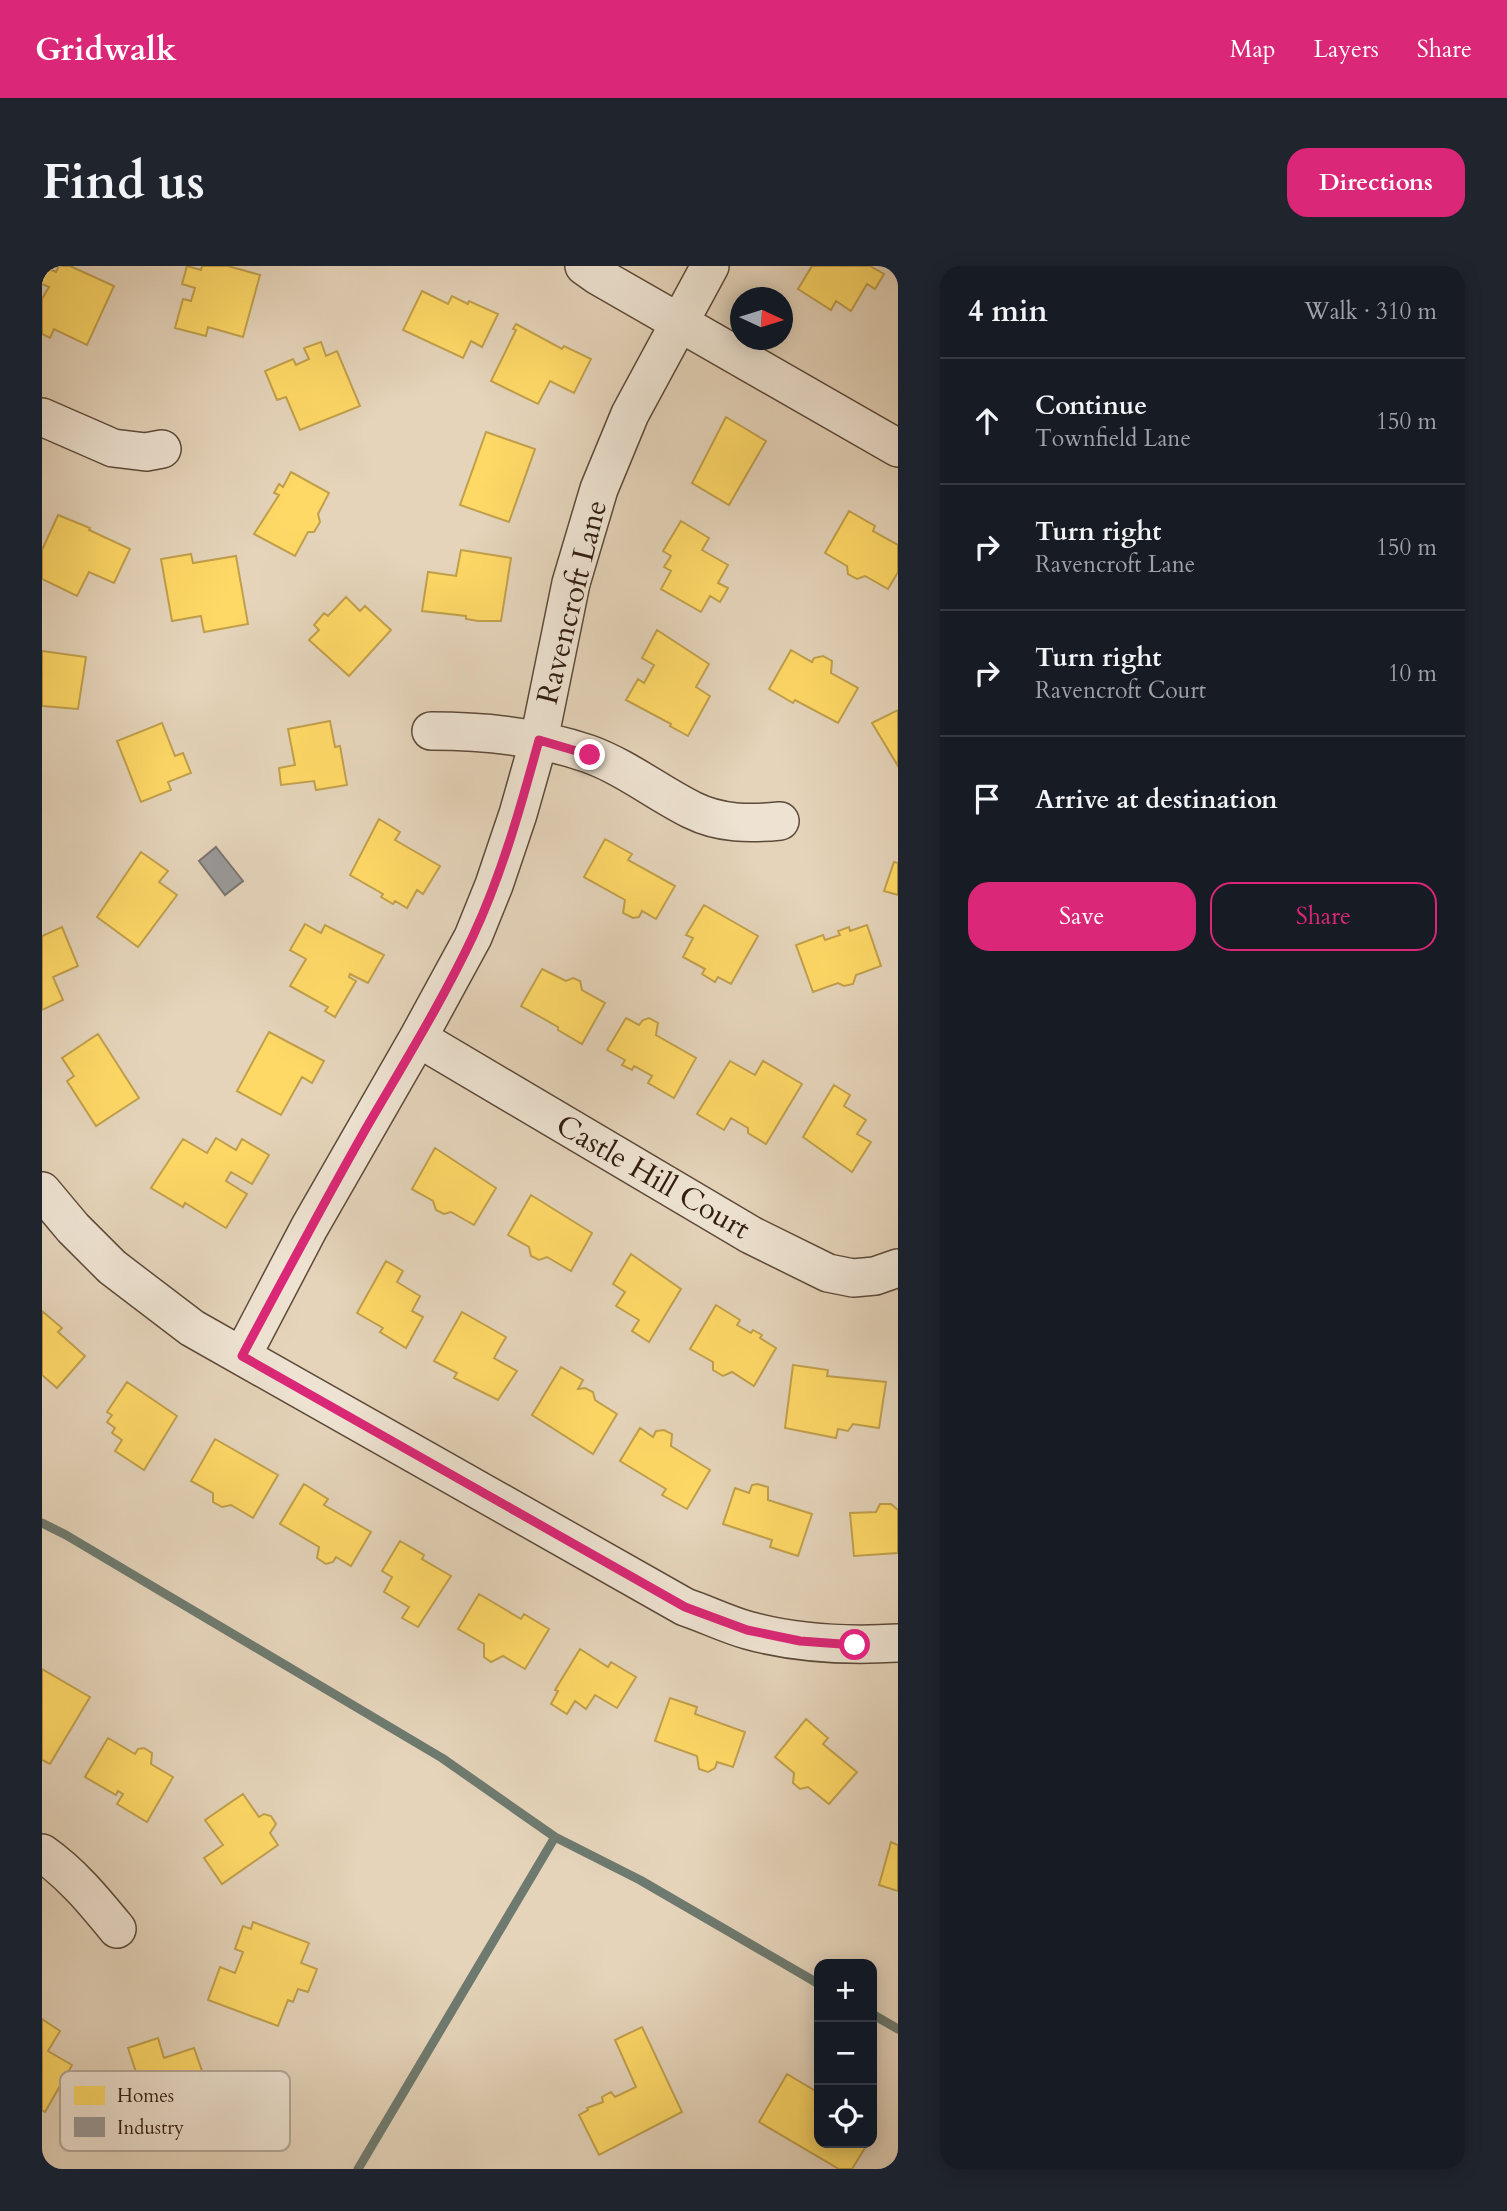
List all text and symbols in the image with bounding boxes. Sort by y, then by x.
text: Gridwalk [35,27,177,72]
text: Map [1230,33,1276,66]
text: Layers [1314,33,1379,66]
text: Share [1417,33,1472,66]
button: Directions [1287,148,1465,217]
text: Find us [42,149,205,216]
north arrow [730,287,793,350]
text: 4 min [968,291,1048,332]
text: Walk · 310 m [1304,296,1437,327]
text: Continue [1035,388,1147,423]
icon: ahead [968,402,1006,440]
text: 150 m [1376,406,1437,437]
text: Townfield Lane [1035,423,1191,454]
street label: Ravencroft Lane [527,496,617,708]
text: Turn right [1035,514,1162,549]
icon: right [968,528,1006,566]
text: 150 m [1376,532,1437,563]
text: Ravencroft Lane [1035,549,1195,580]
text: Turn right [1035,640,1162,675]
icon: right [968,654,1006,692]
text: 10 m [1388,658,1437,689]
text: Ravencroft Court [1035,675,1206,706]
route end [574,739,605,770]
icon: arrive [968,780,1006,818]
text: Arrive at destination [1035,782,1278,817]
button: Save [968,882,1196,951]
button: Share [1210,882,1437,951]
street label: Castle Hill Court [549,1105,758,1249]
route start [839,1629,870,1660]
map controls [814,1959,877,2148]
button: + [814,1959,877,2022]
button: − [814,2022,877,2085]
legend [60,2071,290,2151]
text: Homes [117,2083,174,2109]
button: locate [814,2085,877,2148]
text: Industry [117,2115,184,2141]

